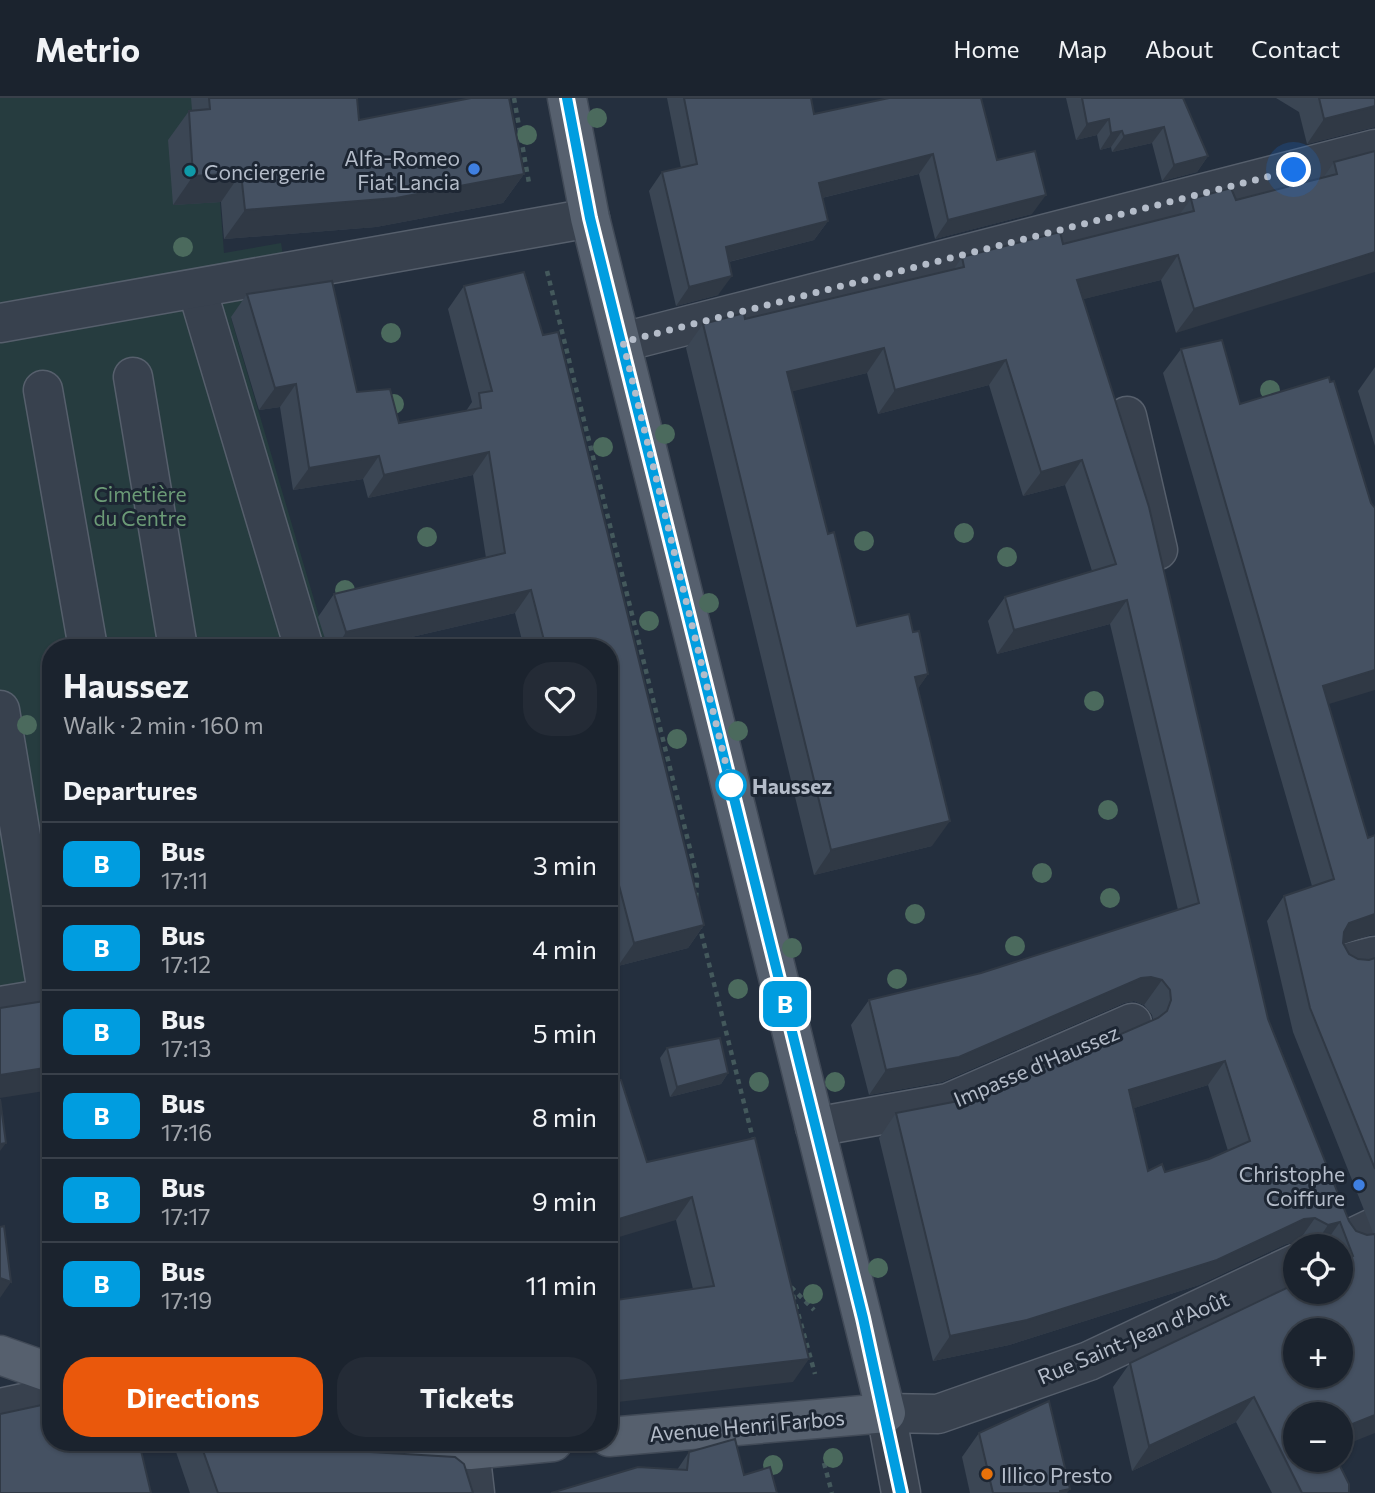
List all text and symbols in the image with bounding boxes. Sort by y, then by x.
text: Metrio [35,28,140,69]
text: Home [954,34,1020,63]
text: Map [1058,34,1107,63]
text: About [1145,34,1213,63]
text: Contact [1251,34,1340,63]
place label: Alfa-Romeo Fiat Lancia [344,145,460,194]
your location [1276,152,1311,187]
place label: Conciergerie [204,159,325,184]
marker: Alfa-Romeo Fiat Lancia [466,161,482,177]
marker: Conciergerie [182,163,198,179]
park label: Cimetière du Centre [93,481,187,530]
button: heart [523,662,597,736]
text: Haussez [63,664,189,705]
text: Walk · 2 min · 160 m [63,711,264,739]
marker: Haussez [716,770,746,800]
place label: Haussez [752,773,832,798]
text: Departures [63,774,198,805]
text: Bus [161,835,205,866]
text: B [94,849,109,878]
text: 3 min [533,849,597,880]
text: 17:11 [161,866,208,894]
text: Bus [161,919,205,950]
text: B [94,933,109,962]
text: 4 min [532,933,597,964]
text: 17:12 [161,950,211,978]
line badge: B [762,981,808,1027]
text: B [777,989,793,1018]
text: Bus [161,1003,205,1034]
text: B [94,1017,109,1046]
text: 5 min [533,1017,597,1048]
street label: Impasse d'Haussez [950,1019,1122,1111]
text: 17:13 [161,1034,211,1062]
text: Bus [161,1087,205,1118]
text: B [94,1101,109,1130]
text: 8 min [532,1101,597,1132]
text: 17:16 [161,1118,212,1146]
place label: Christophe Coiffure [1239,1161,1345,1210]
text: Bus [161,1171,205,1202]
marker: Christophe Coiffure [1351,1177,1367,1193]
text: B [94,1185,109,1214]
text: 9 min [532,1185,597,1216]
text: 17:17 [161,1202,210,1230]
map controls [1283,1234,1353,1472]
button: locate [1283,1234,1353,1304]
text: Bus [161,1255,205,1286]
text: B [94,1269,109,1298]
text: 11 min [526,1269,597,1300]
street label: Rue Saint-Jean d'Août [1034,1285,1232,1389]
text: 17:19 [161,1286,212,1314]
button: + [1283,1318,1353,1388]
button: Directions [63,1357,323,1437]
button: Tickets [337,1357,597,1437]
button: − [1283,1402,1353,1472]
street label: Avenue Henri Farbos [648,1404,846,1446]
place label: Illico Presto [1001,1462,1113,1487]
marker: Illico Presto [979,1466,995,1482]

